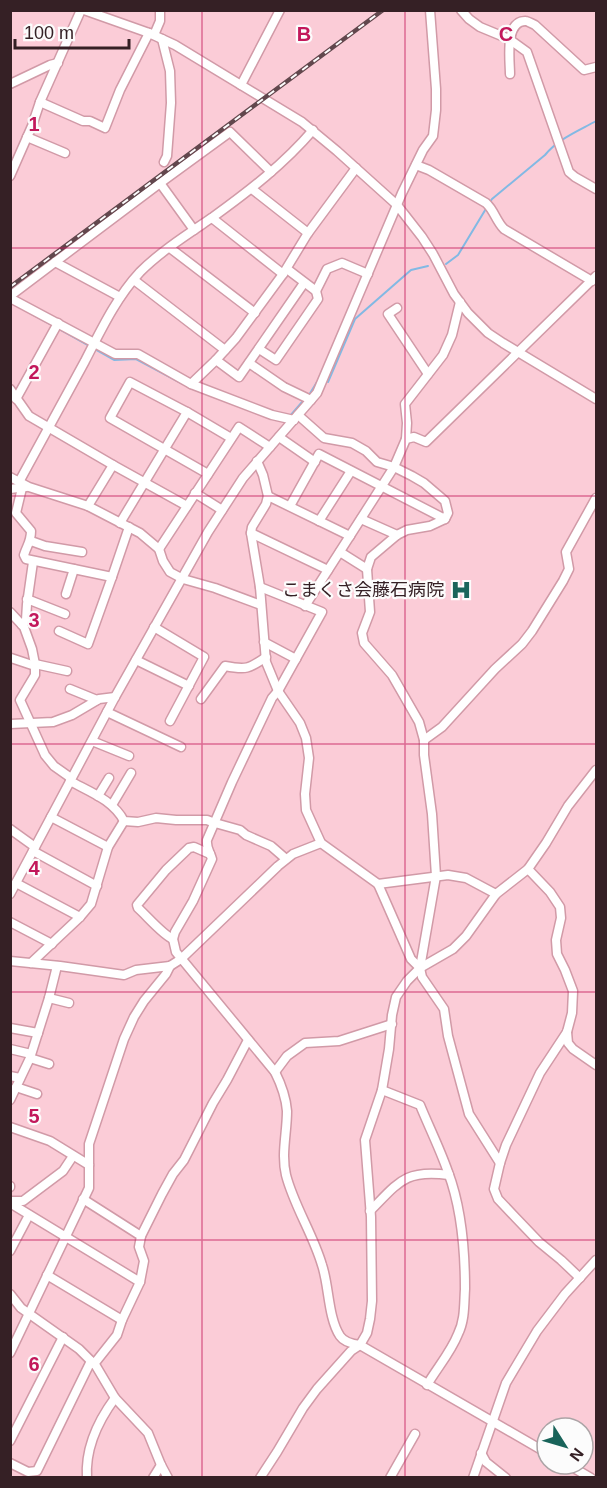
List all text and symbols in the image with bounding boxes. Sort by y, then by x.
scale bar [15,12,129,50]
text: 100 m [24,23,74,43]
text: B [297,23,311,45]
text: C [499,23,513,45]
text: 1 [28,113,40,135]
text: 2 [28,361,40,383]
hospital icon: こまくさ会藤石病院 [449,578,473,602]
place label: こまくさ会藤石病院 [282,580,444,600]
text: 3 [28,609,40,631]
text: 4 [28,857,40,879]
text: 5 [28,1105,40,1127]
text: 6 [28,1353,40,1375]
north arrow [535,1416,595,1476]
text: N [566,1445,587,1464]

